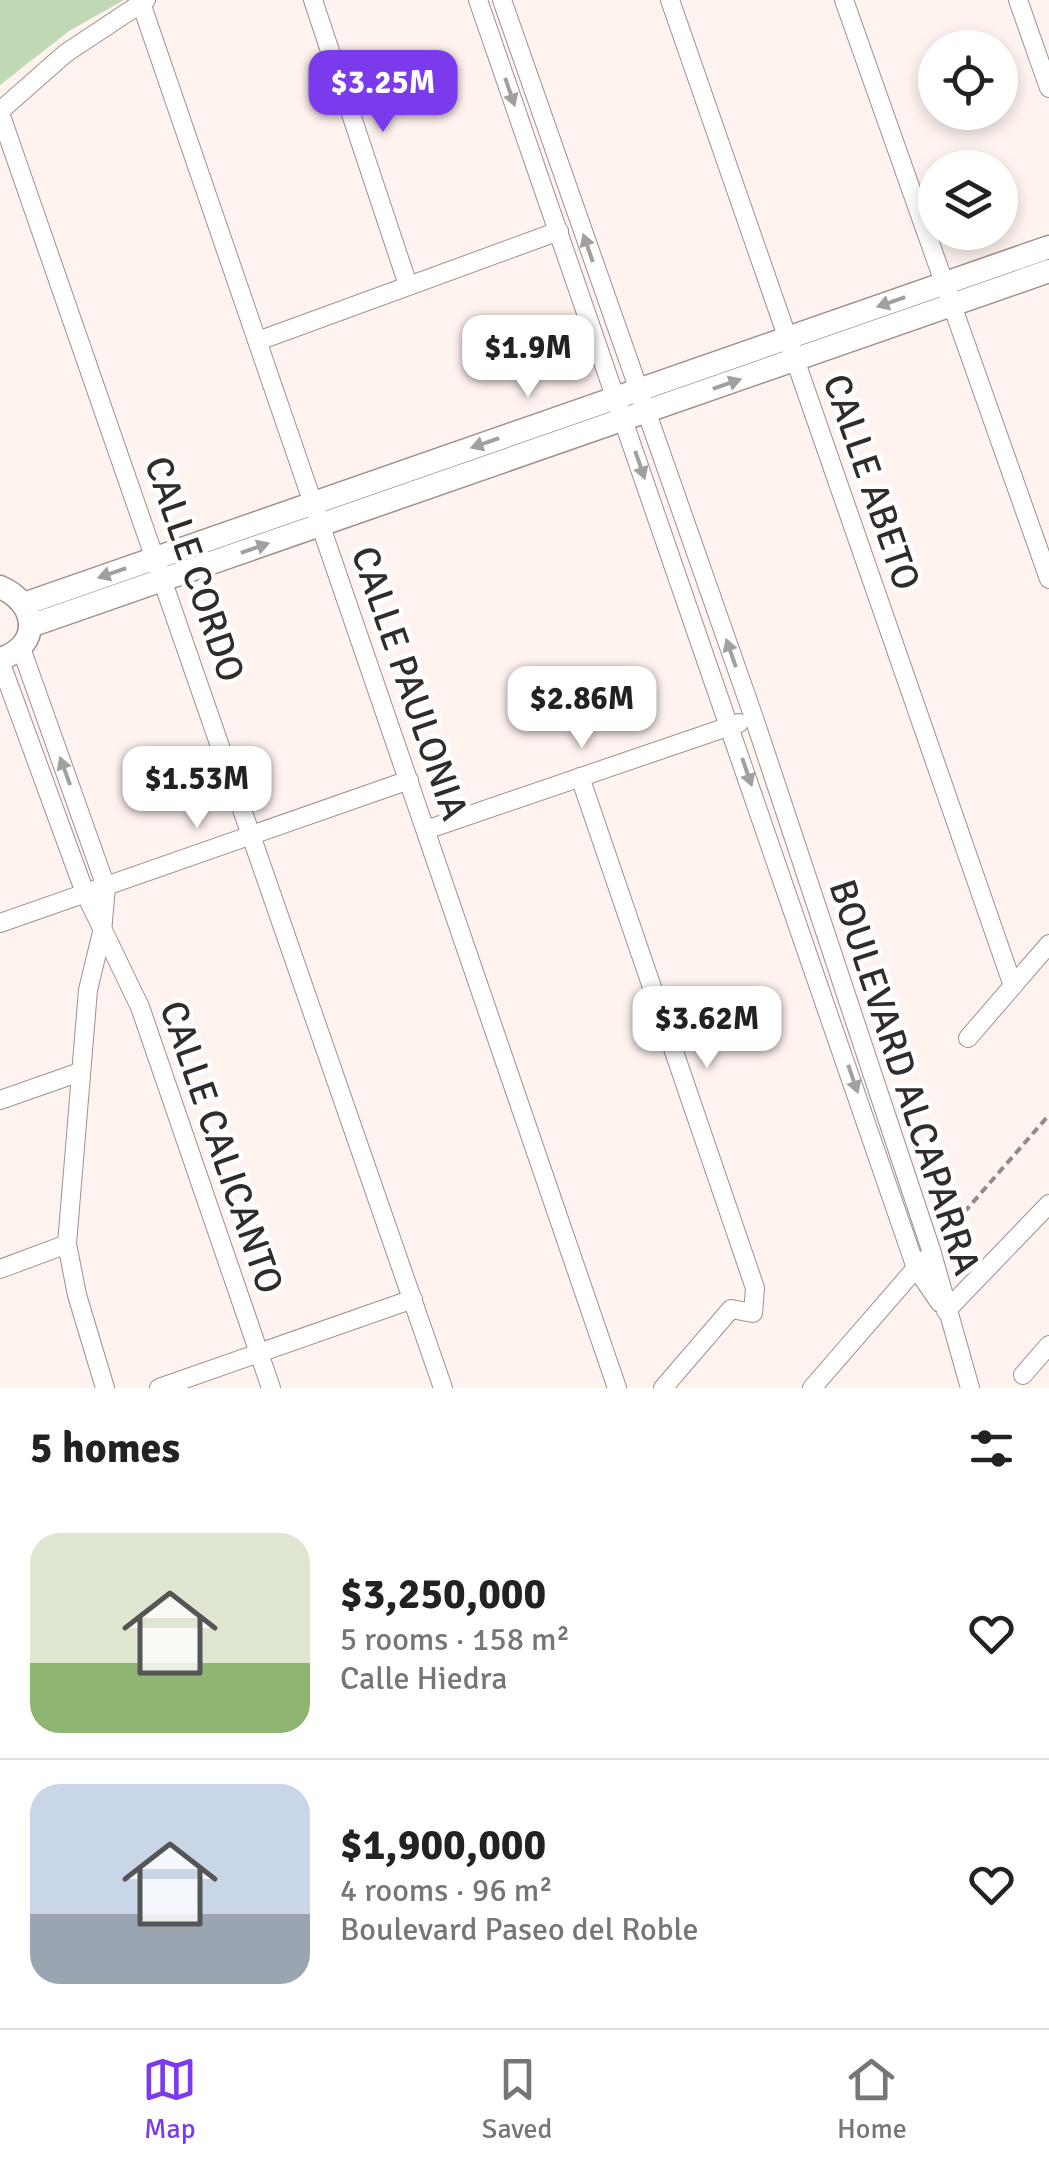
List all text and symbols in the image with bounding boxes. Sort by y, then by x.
map controls [918,30,1018,250]
button: locate [918,30,1018,130]
pin: $3.25M [302,50,464,135]
text: $3.25M [331,63,435,102]
one-way arrow [503,78,518,108]
button: layers [918,150,1018,250]
one-way arrow [580,232,595,262]
one-way arrow [875,295,905,310]
pin: $1.9M [458,315,598,400]
text: $1.9M [484,328,572,367]
street label: CALLE ABETO [813,368,930,596]
one-way arrow [712,375,742,390]
one-way arrow [469,436,499,451]
street label: CALLE CORDO [134,450,255,688]
one-way arrow [633,451,648,481]
one-way arrow [240,540,270,555]
street label: CALLE PAULONIA [341,540,478,826]
one-way arrow [96,567,126,582]
one-way arrow [723,638,738,668]
pin: $2.86M [501,666,663,751]
text: $2.86M [530,679,634,718]
pin: $1.53M [116,746,278,831]
one-way arrow [56,756,71,786]
one-way arrow [740,758,755,788]
text: $1.53M [145,759,249,798]
street label: BOULEVARD ALCAPARRA [818,874,991,1281]
pin: $3.62M [626,986,788,1071]
street label: CALLE CALICANTO [149,995,294,1300]
text: $3.62M [655,999,759,1038]
one-way arrow [846,1065,861,1095]
icon: filters [964,1421,1019,1476]
text: 5 homes [30,1423,180,1474]
text: $3,250,000 [340,1569,546,1620]
icon: home [110,1573,230,1693]
icon: heart [964,1606,1019,1661]
text: 5 rooms · 158 m² [340,1620,570,1659]
text: Calle Hiedra [340,1659,508,1698]
text: $1,900,000 [340,1820,546,1871]
icon: home [110,1824,230,1944]
icon: heart [964,1857,1019,1912]
text: 4 rooms · 96 m² [340,1871,553,1910]
text: Boulevard Paseo del Roble [340,1910,699,1949]
tab: Map [142,2052,197,2146]
tab: Saved [482,2052,552,2146]
tab: Home [837,2052,907,2146]

